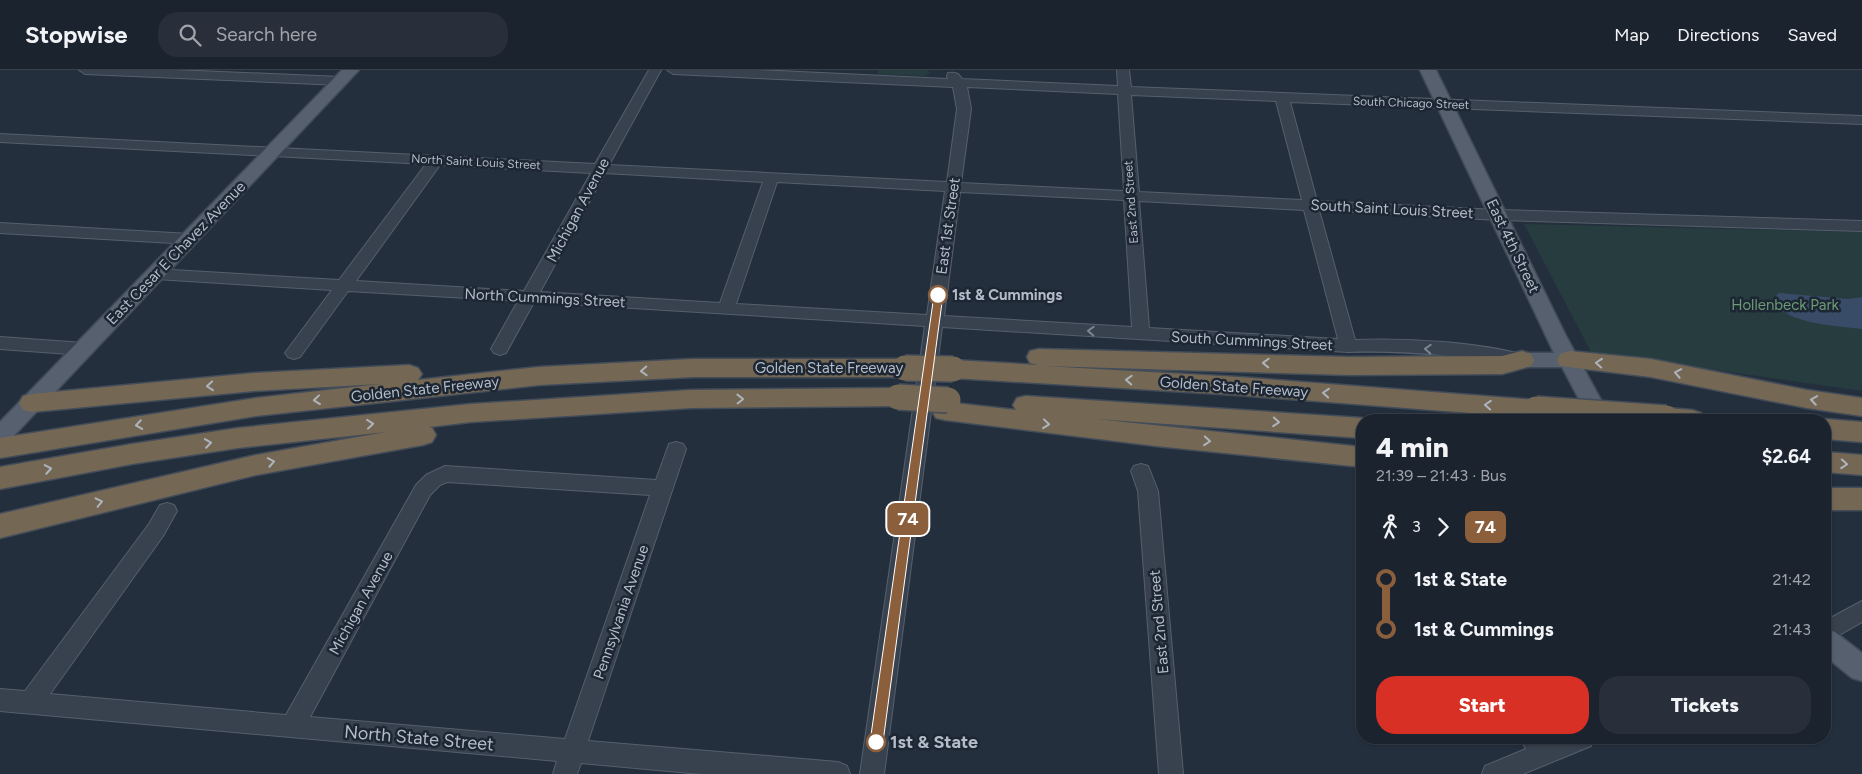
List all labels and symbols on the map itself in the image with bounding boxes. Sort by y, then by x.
street label: South Chicago Street [1353,94,1470,112]
street label: North Saint Louis Street [411,152,542,172]
street label: Michigan Avenue [543,155,613,265]
street label: East 2nd Street [1121,159,1141,244]
street label: East 1st Street [932,176,964,276]
street label: East Cesar E Chavez Avenue [103,178,249,328]
street label: South Saint Louis Street [1310,196,1474,222]
street label: East 4th Street [1483,196,1544,296]
street label: North Cummings Street [464,285,626,311]
marker: 1st & Cummings [928,285,948,305]
place label: 1st & Cummings [952,286,1062,304]
park label: Hollenbeck Park [1731,296,1840,314]
one-way arrow [1087,326,1095,337]
street label: South Cummings Street [1171,328,1334,354]
one-way arrow [1424,343,1432,354]
one-way arrow [1262,358,1270,369]
one-way arrow [1595,358,1603,369]
street label: Golden State Freeway [755,359,903,377]
one-way arrow [640,365,648,376]
one-way arrow [1674,369,1682,379]
street label: Golden State Freeway [350,372,500,406]
street label: Golden State Freeway [1159,373,1309,401]
one-way arrow [1124,374,1132,385]
one-way arrow [206,380,214,391]
one-way arrow [1321,388,1329,399]
one-way arrow [313,394,321,405]
one-way arrow [736,394,744,404]
one-way arrow [1809,396,1818,406]
one-way arrow [1483,400,1491,411]
one-way arrow [1272,417,1280,428]
one-way arrow [1042,418,1050,429]
one-way arrow [366,419,374,430]
one-way arrow [134,420,143,430]
one-way arrow [1204,436,1212,447]
one-way arrow [205,438,213,449]
one-way arrow [267,458,276,468]
one-way arrow [1840,458,1848,469]
one-way arrow [44,465,52,475]
one-way arrow [94,497,103,508]
line badge: 74 [886,503,930,535]
street label: Pennsylvania Avenue [590,542,652,682]
street label: Michigan Avenue [325,548,397,658]
street label: East 2nd Street [1145,569,1173,675]
street label: North State Street [343,720,495,756]
place label: 1st & State [890,731,978,753]
marker: 1st & State [866,732,886,752]

